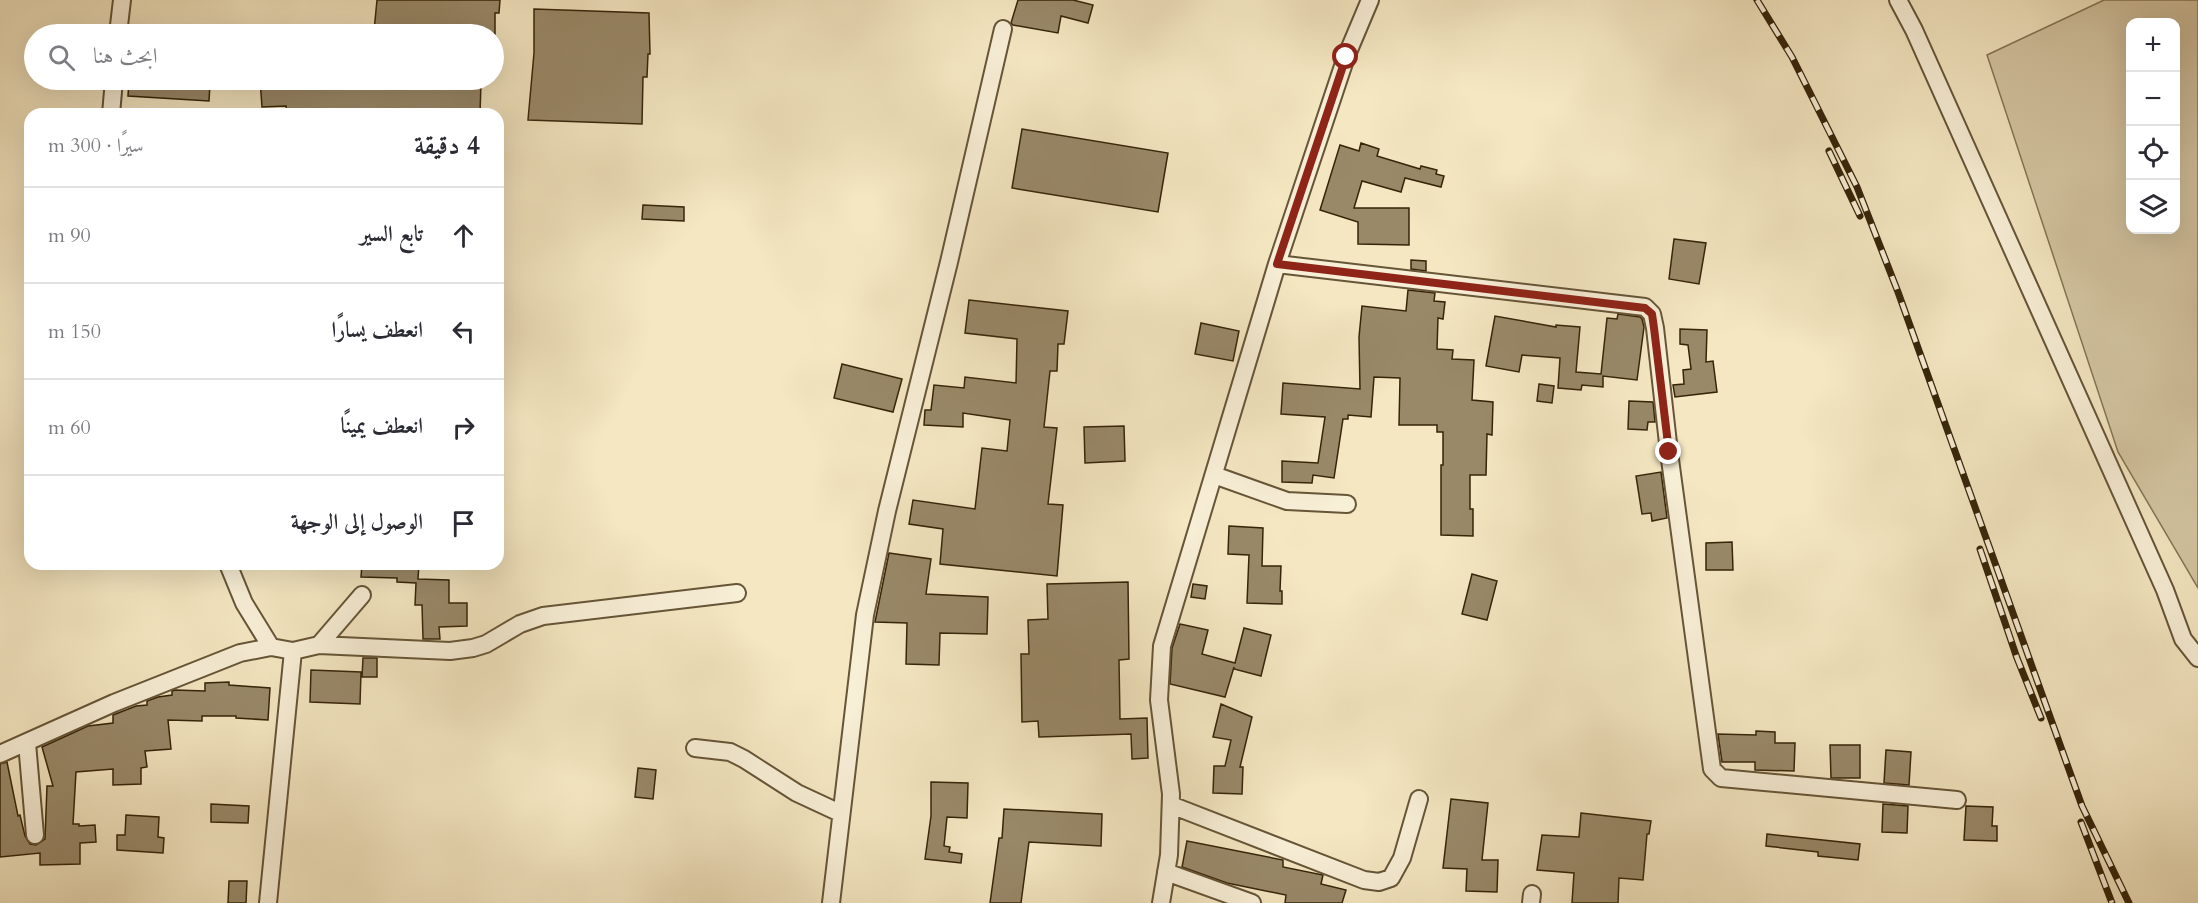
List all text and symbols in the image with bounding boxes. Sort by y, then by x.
map controls [2126,18,2180,234]
button: + [2126,18,2180,72]
search box [24,24,504,90]
icon: search [45,41,78,74]
text: ابحث هنا [93,41,158,71]
route start [1332,43,1358,69]
button: − [2126,72,2180,126]
button: locate [2126,126,2180,180]
text: 4 دقيقة [414,128,480,163]
text: سيرًا · 300 m [48,132,144,159]
button: layers [2126,180,2180,234]
text: تابع السير [360,219,423,249]
icon: ahead [447,219,480,252]
text: 90 m [48,222,91,249]
text: انعطف يسارًا [332,315,423,345]
icon: left [447,315,480,348]
text: 150 m [48,318,101,345]
text: انعطف يمينًا [340,411,423,441]
icon: right [447,411,480,444]
text: 60 m [48,414,91,441]
route end [1655,438,1681,464]
text: الوصول إلى الوجهة [291,507,423,537]
icon: arrive [447,507,480,540]

